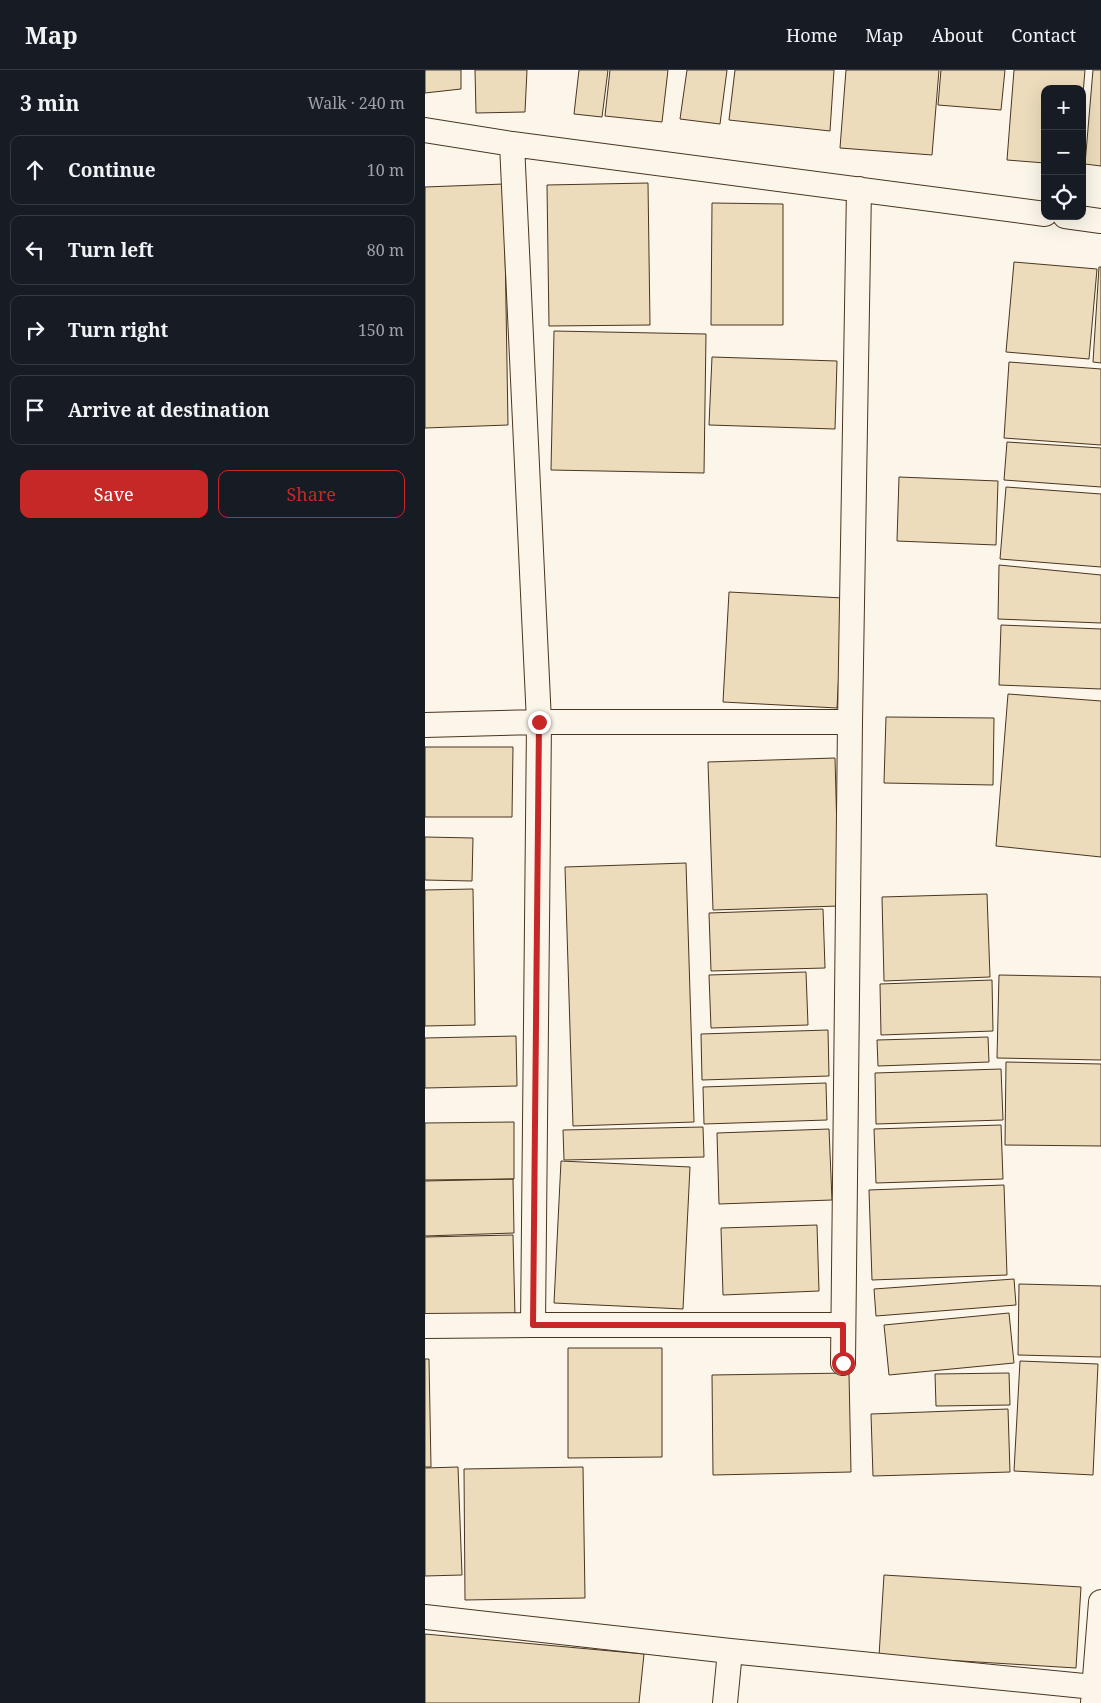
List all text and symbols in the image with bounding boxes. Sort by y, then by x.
text: Map [25,18,78,51]
text: Home [786,23,837,47]
text: Map [865,23,903,47]
text: About [931,23,983,47]
text: Contact [1011,23,1076,47]
map controls [1041,85,1086,220]
button: + [1041,85,1086,130]
text: 3 min [20,89,79,117]
text: Walk · 240 m [308,92,405,114]
button: − [1041,130,1086,175]
icon: ahead [21,156,49,184]
text: Continue [68,157,156,183]
text: 10 m [367,159,404,181]
button: locate [1041,175,1086,220]
icon: left [21,236,49,264]
text: Turn left [68,237,154,263]
text: 80 m [367,239,404,261]
icon: right [21,316,49,344]
text: Turn right [68,317,168,343]
text: 150 m [358,319,404,341]
icon: arrive [21,396,49,424]
text: Arrive at destination [68,397,270,423]
button: Save [20,470,208,518]
button: Share [218,470,405,518]
route end [528,711,551,734]
route start [832,1352,855,1375]

